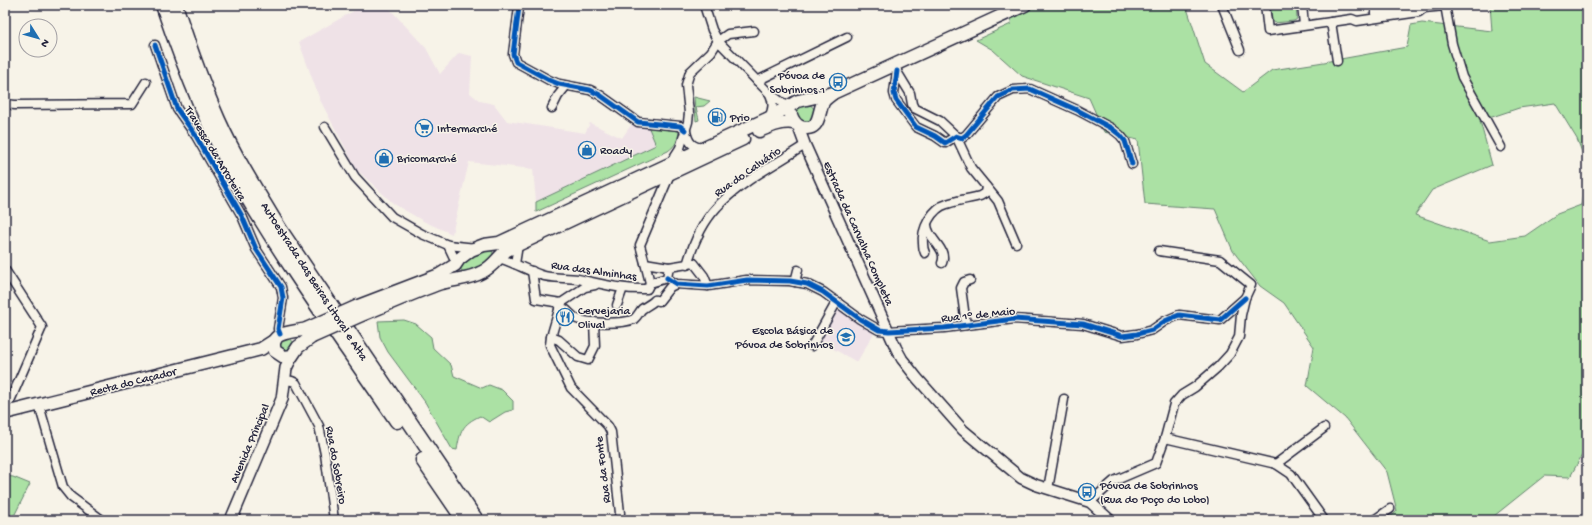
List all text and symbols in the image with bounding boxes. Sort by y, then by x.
north arrow [18,18,58,58]
text: N [37,36,51,49]
place label: Póvoa de Sobrinhos 1 [770,70,826,98]
bus stop icon: Póvoa de Sobrinhos 1 [828,72,848,92]
street label: Travessa da Arroteira [180,103,248,204]
fuel station icon: Prio [707,107,727,127]
place label: Prio [729,112,750,126]
supermarket icon: Intermarché [414,118,434,138]
place label: Intermarché [437,123,498,137]
shop icon: Roady [577,140,597,160]
street label: Rua do Calvário [712,144,784,201]
place label: Roady [600,145,632,159]
shop icon: Bricomarché [374,148,394,168]
place label: Bricomarché [396,153,457,167]
street label: Estrada da Carvalha Completa [819,160,895,308]
street label: Autoestrada das Beiras Litoral e Alta [257,200,370,364]
street label: Rua das Alminhas [550,259,638,285]
place label: Cervejaria Olival [578,305,630,333]
street label: Rua 1° de Maio [940,305,1016,327]
restaurant icon: Cervejaria Olival [555,307,575,327]
place label: Escola Básica de Póvoa de Sobrinhos [734,325,834,353]
school or university icon: Escola Básica de Póvoa de Sobrinhos [836,327,856,347]
street label: Recta do Caçador [89,365,180,400]
street label: Avenida Principal [228,402,274,485]
street label: Rua do Sobreiro [321,425,349,506]
street label: Rua da Fonte [593,435,615,504]
place label: Póvoa de Sobrinhos (Rua do Poço do Lobo) [1099,480,1210,508]
bus stop icon: Póvoa de Sobrinhos (Rua do Poço do Lobo) [1077,482,1097,502]

